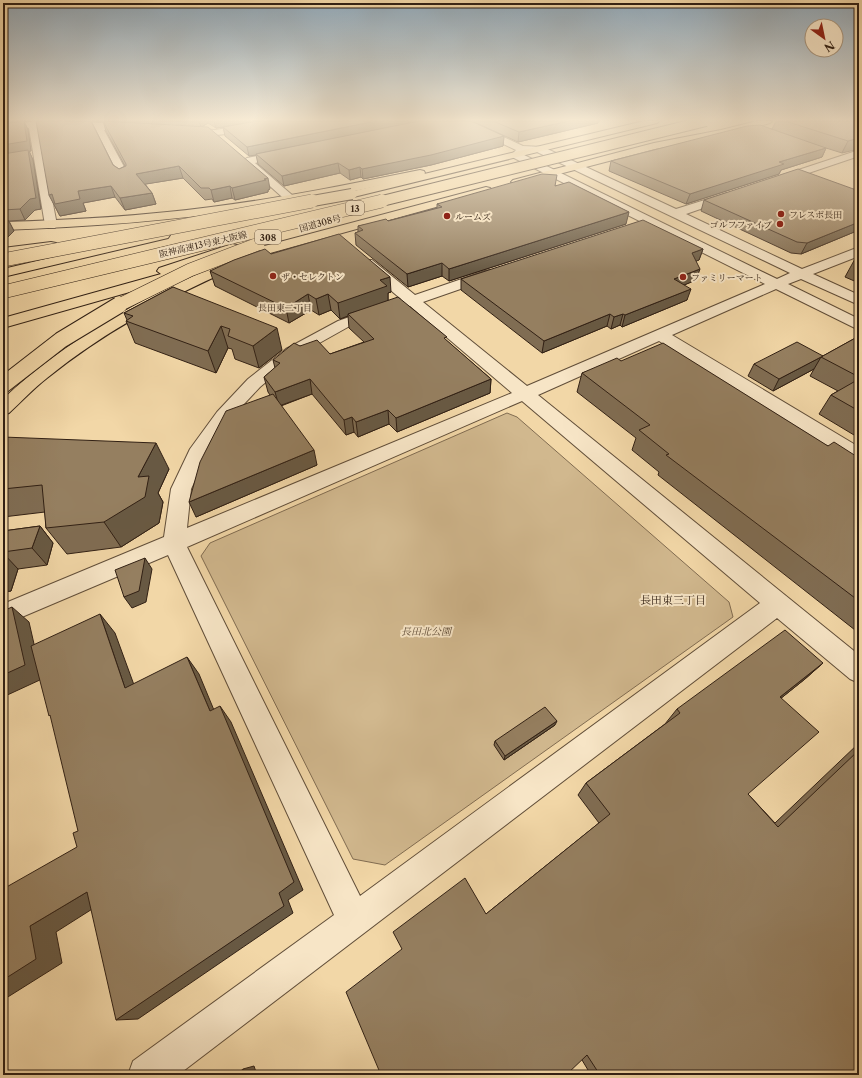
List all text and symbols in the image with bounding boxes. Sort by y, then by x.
north arrow [804,18,844,58]
text: N [821,38,837,55]
road number: 13 [346,201,364,215]
marker: フレスポ長田 [776,209,786,219]
place label: フレスポ長田 [789,209,842,220]
marker: ルームズ [442,211,452,221]
place label: ルームズ [455,211,491,222]
street label: 国道308号 [298,212,342,234]
place label: ゴルフファイブ [709,219,772,230]
marker: ゴルフファイブ [775,219,785,229]
street label: 阪神高速13号東大阪線 [158,229,248,259]
road number: 308 [255,230,281,244]
marker: ザ・セレクトン [268,271,278,281]
place label: ザ・セレクトン [281,271,344,282]
marker: ファミリーマート [678,272,688,282]
place label: ファミリーマート [691,272,763,283]
district label: 長田東二丁目 [258,302,312,313]
district label: 長田東三丁目 [640,593,706,607]
park label: 長田北公園 [401,625,453,638]

